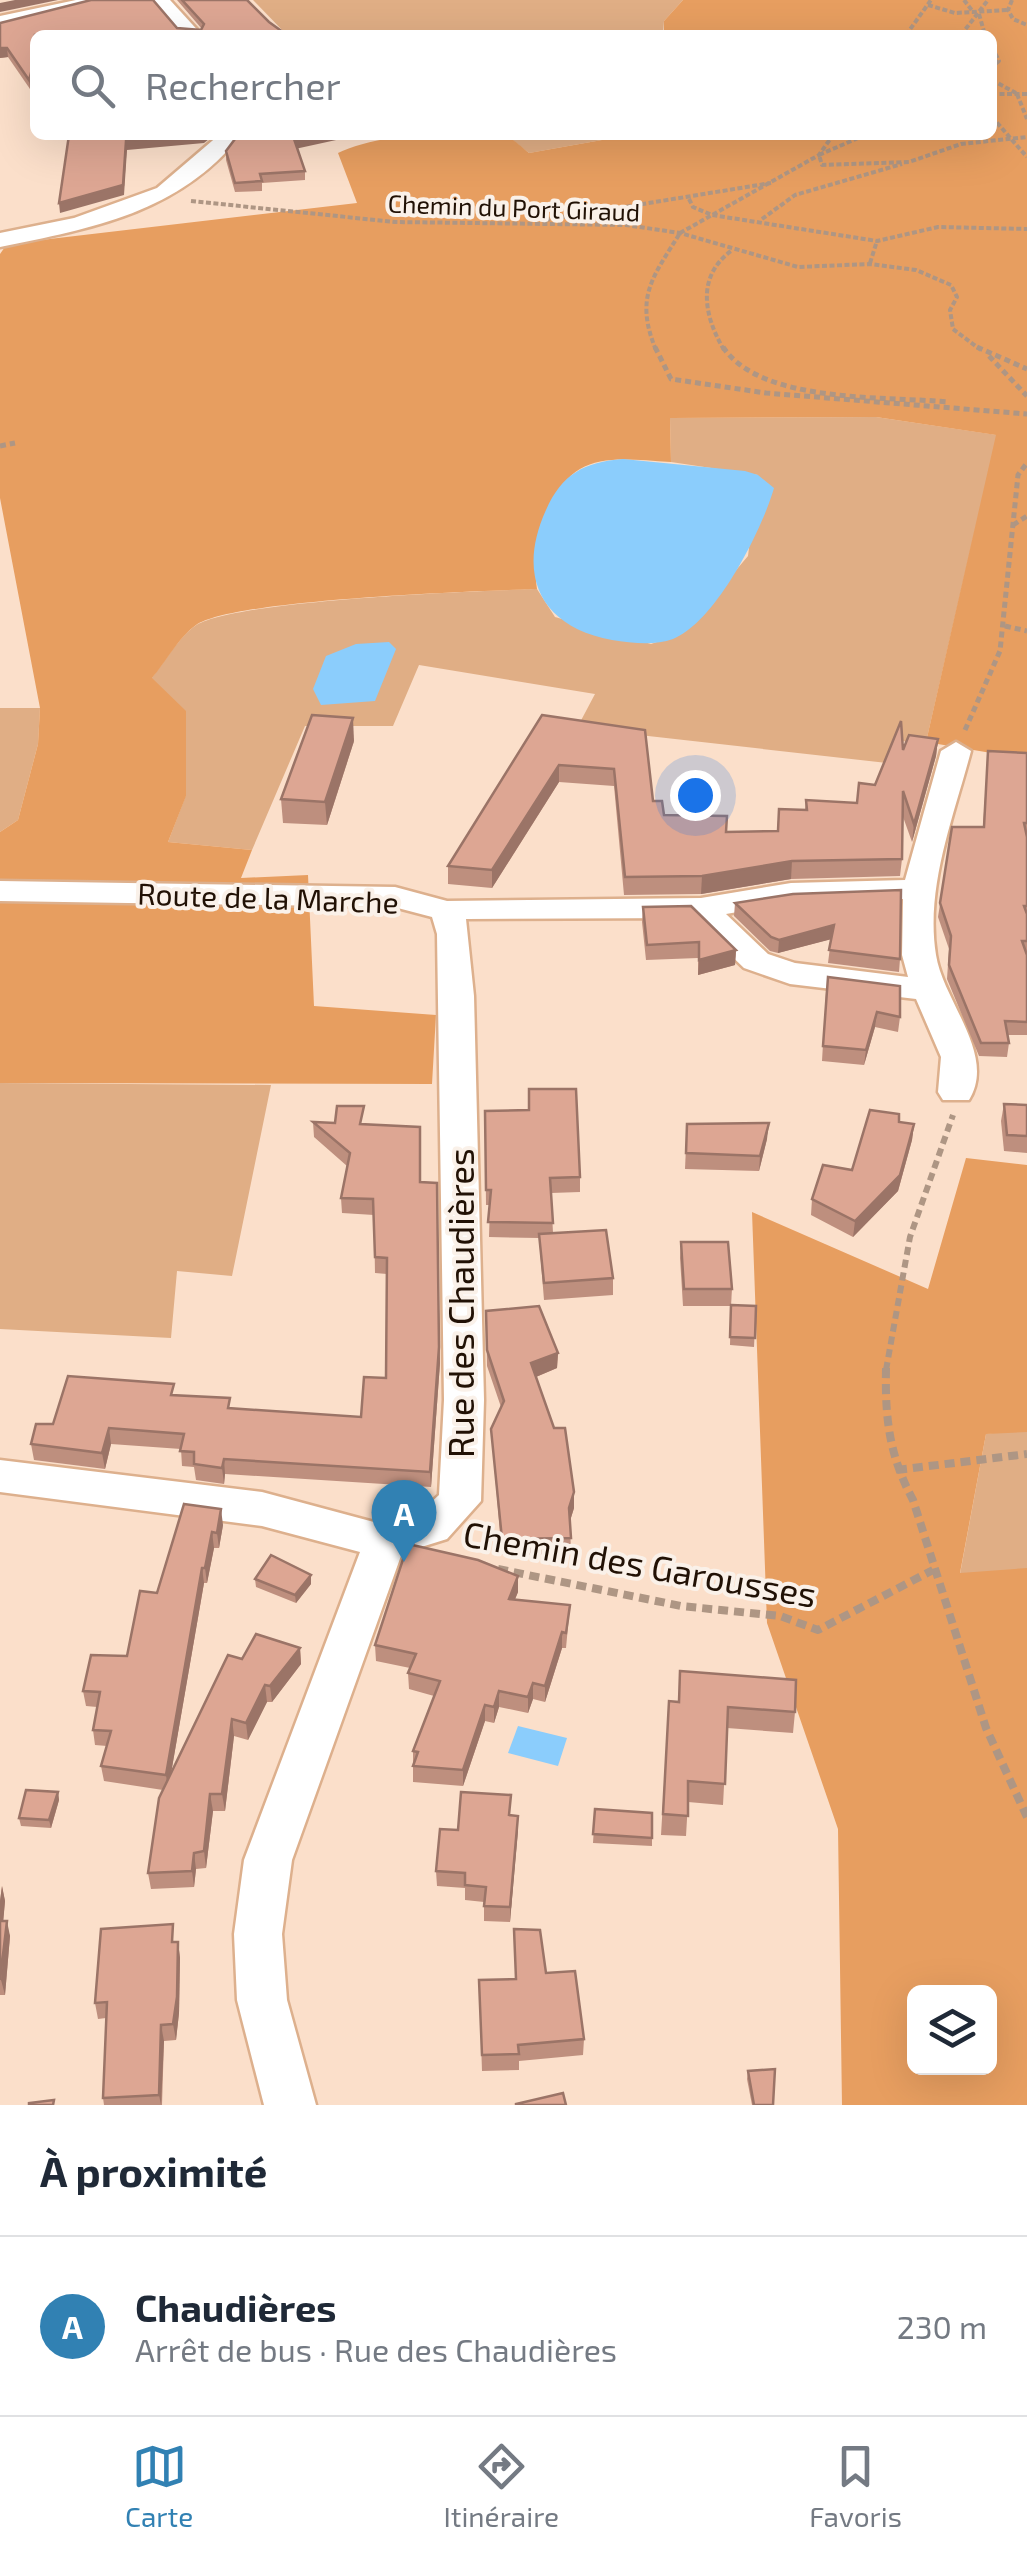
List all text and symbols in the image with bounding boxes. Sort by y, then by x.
search box [30,30,997,140]
icon: search [65,58,120,113]
text: Rechercher [145,62,341,108]
street label: Chemin du Port Giraud [387,188,641,226]
your location [670,770,721,821]
street label: Route de la Marche [137,874,399,920]
street label: Rue des Chaudières [439,1148,481,1458]
pin: A [372,1480,436,1562]
street label: Chemin des Garousses [460,1511,820,1615]
map controls [907,1985,997,2075]
button: layers [907,1985,997,2075]
text: À proximité [40,2145,267,2195]
text: Chaudières [135,2284,337,2330]
text: A [62,2307,83,2345]
text: 230 m [897,2307,987,2345]
text: Arrêt de bus · Rue des Chaudières [135,2330,617,2368]
tab: Carte [125,2439,193,2533]
tab: Itinéraire [443,2439,559,2533]
tab: Favoris [809,2439,902,2533]

